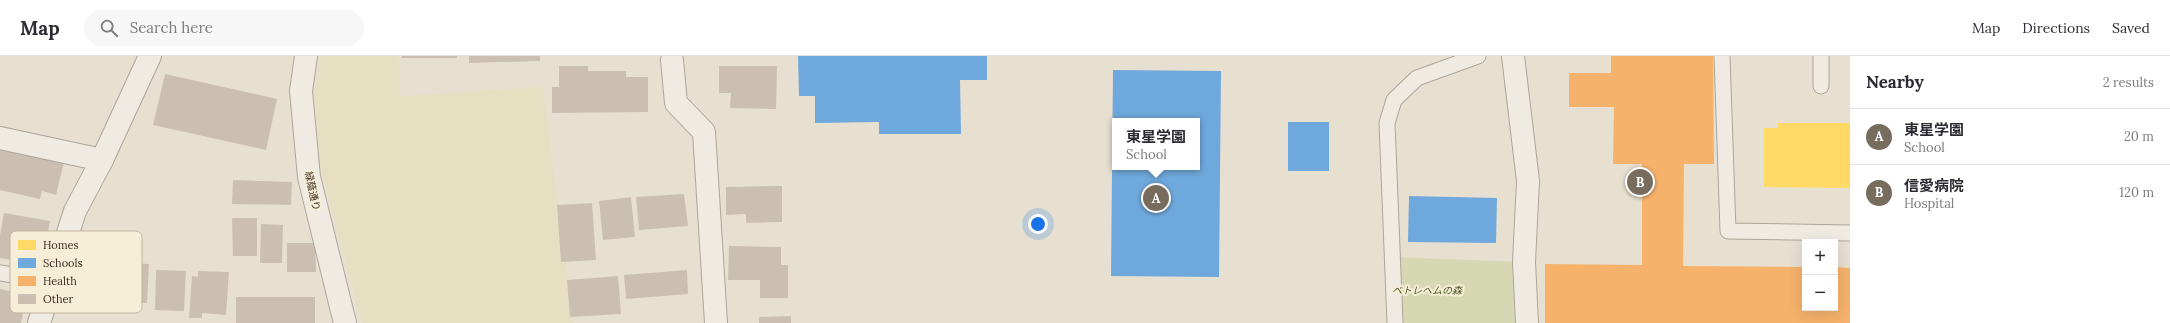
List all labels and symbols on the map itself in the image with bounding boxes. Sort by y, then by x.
pin: B [1627,167,1653,197]
street label: 緑蔭通り [302,170,323,212]
pin: A [1143,183,1169,213]
your location [1028,214,1048,234]
legend [10,231,142,313]
text: Homes [43,238,79,252]
text: Schools [43,256,83,270]
text: Health [43,274,77,288]
park label: ベトレヘムの森 [1392,284,1463,297]
text: Other [43,292,74,306]

